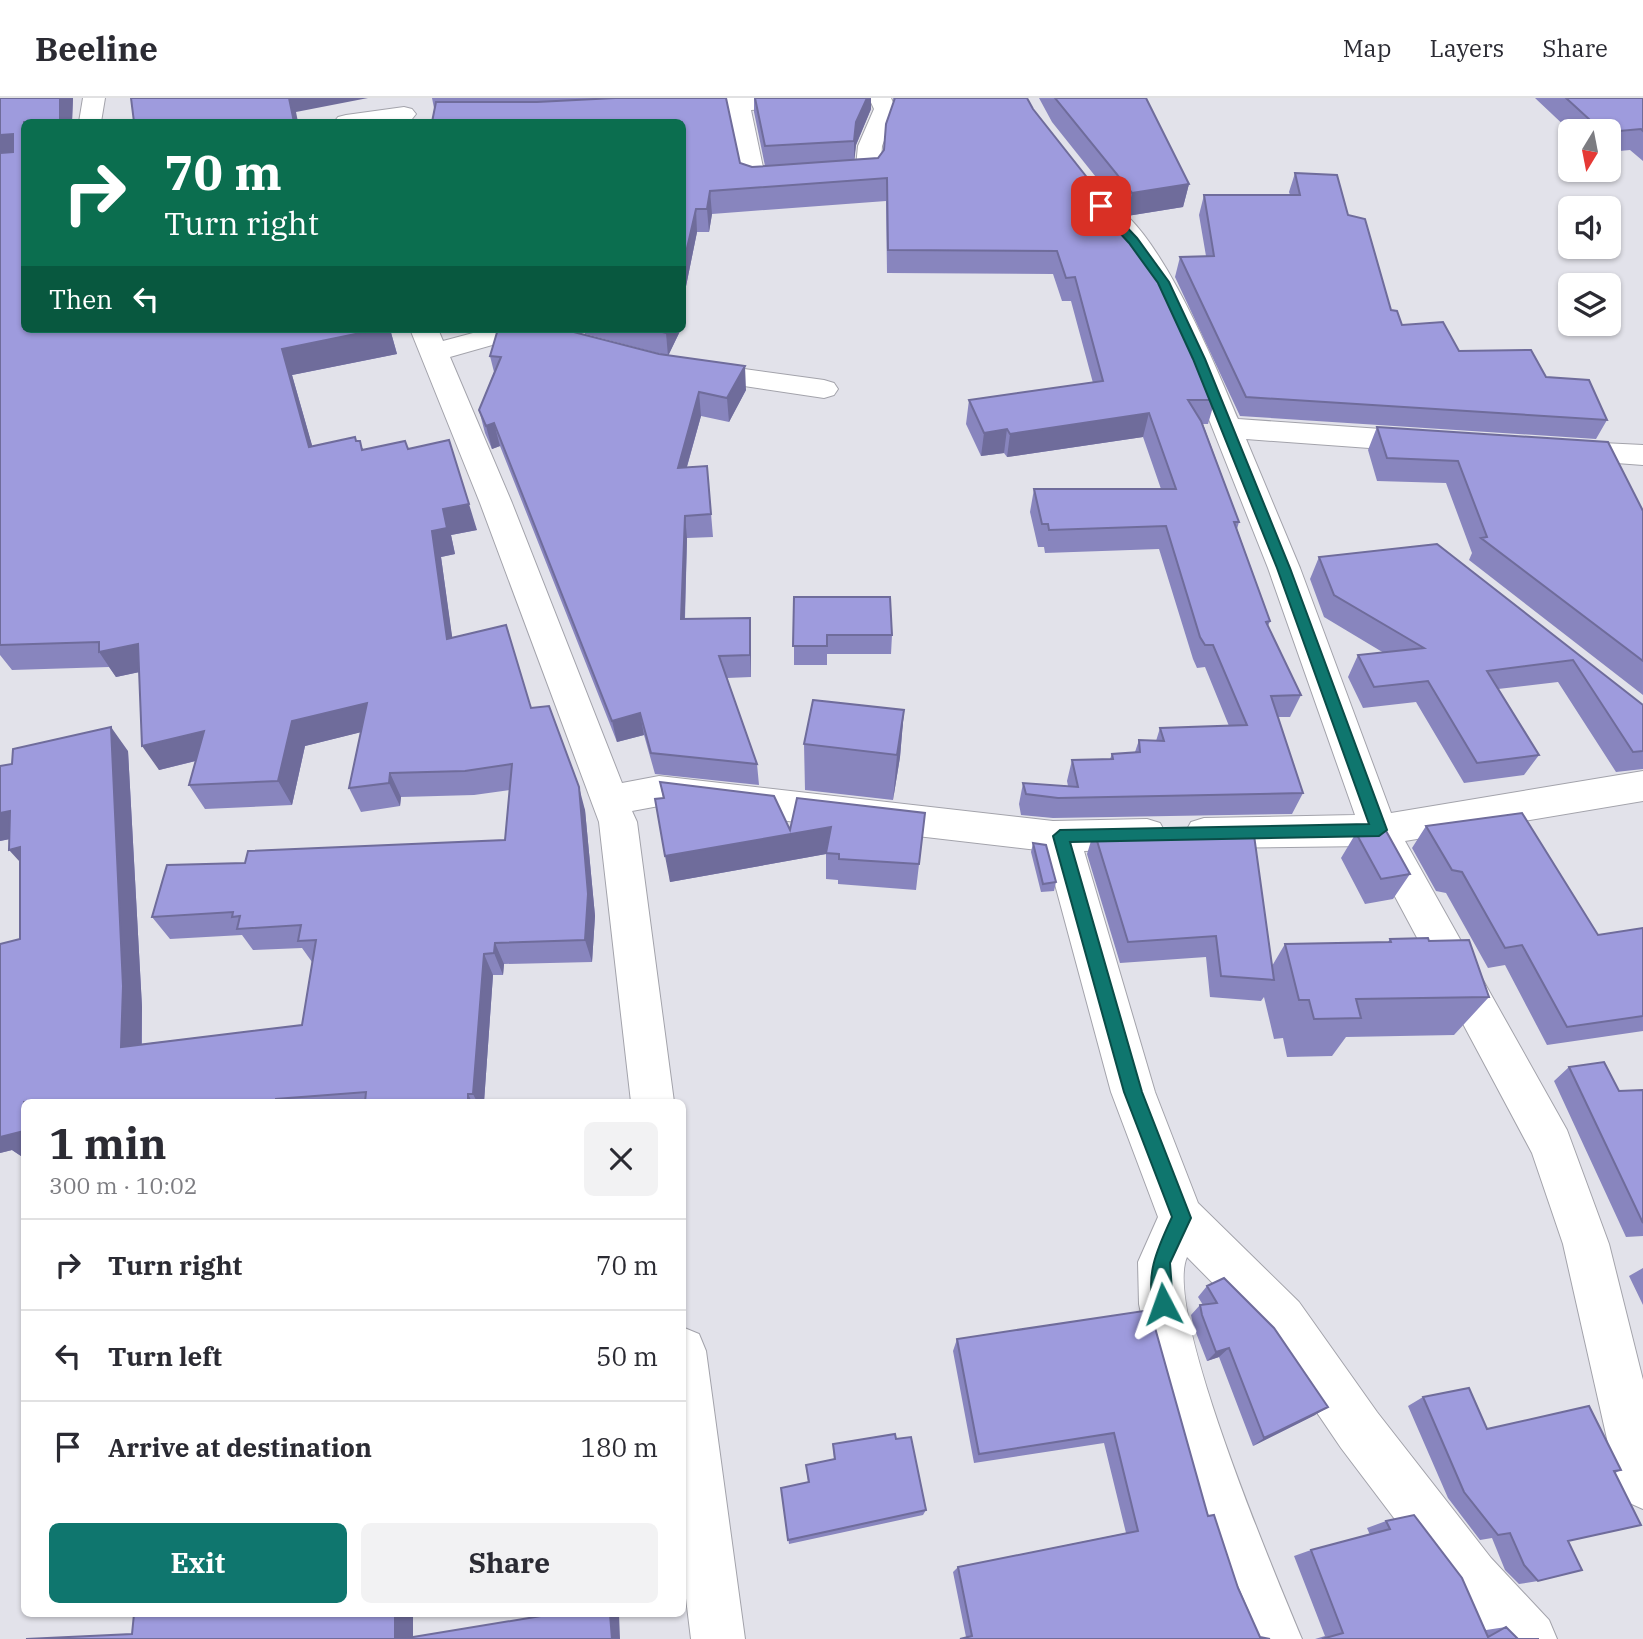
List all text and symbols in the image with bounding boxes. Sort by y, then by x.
text: Beeline [35,27,158,70]
text: Map [1343,32,1391,64]
text: Layers [1429,32,1504,64]
text: Share [1542,32,1608,64]
north arrow [1558,119,1620,182]
map controls [1558,119,1621,336]
text: 70 m [164,140,282,203]
icon: right [49,147,140,238]
pin [1071,176,1131,236]
icon: arrive [1082,187,1120,225]
button: sound [1558,196,1621,259]
text: Turn right [164,202,319,244]
button: layers [1558,273,1621,336]
icon: left [127,280,165,318]
text: Then [49,282,113,316]
text: 1 min [49,1116,167,1171]
button: close [584,1122,658,1196]
text: 300 m · 10:02 [49,1170,198,1200]
icon: right [49,1246,87,1284]
text: Turn right [108,1248,242,1282]
text: 70 m [596,1248,658,1282]
position arrow [1126,1267,1200,1341]
icon: left [49,1337,87,1375]
text: Turn left [108,1339,222,1373]
text: 50 m [596,1339,658,1373]
icon: arrive [49,1428,87,1466]
text: Arrive at destination [108,1430,372,1464]
text: 180 m [580,1430,658,1464]
button: Exit [49,1523,347,1603]
button: Share [361,1523,658,1603]

